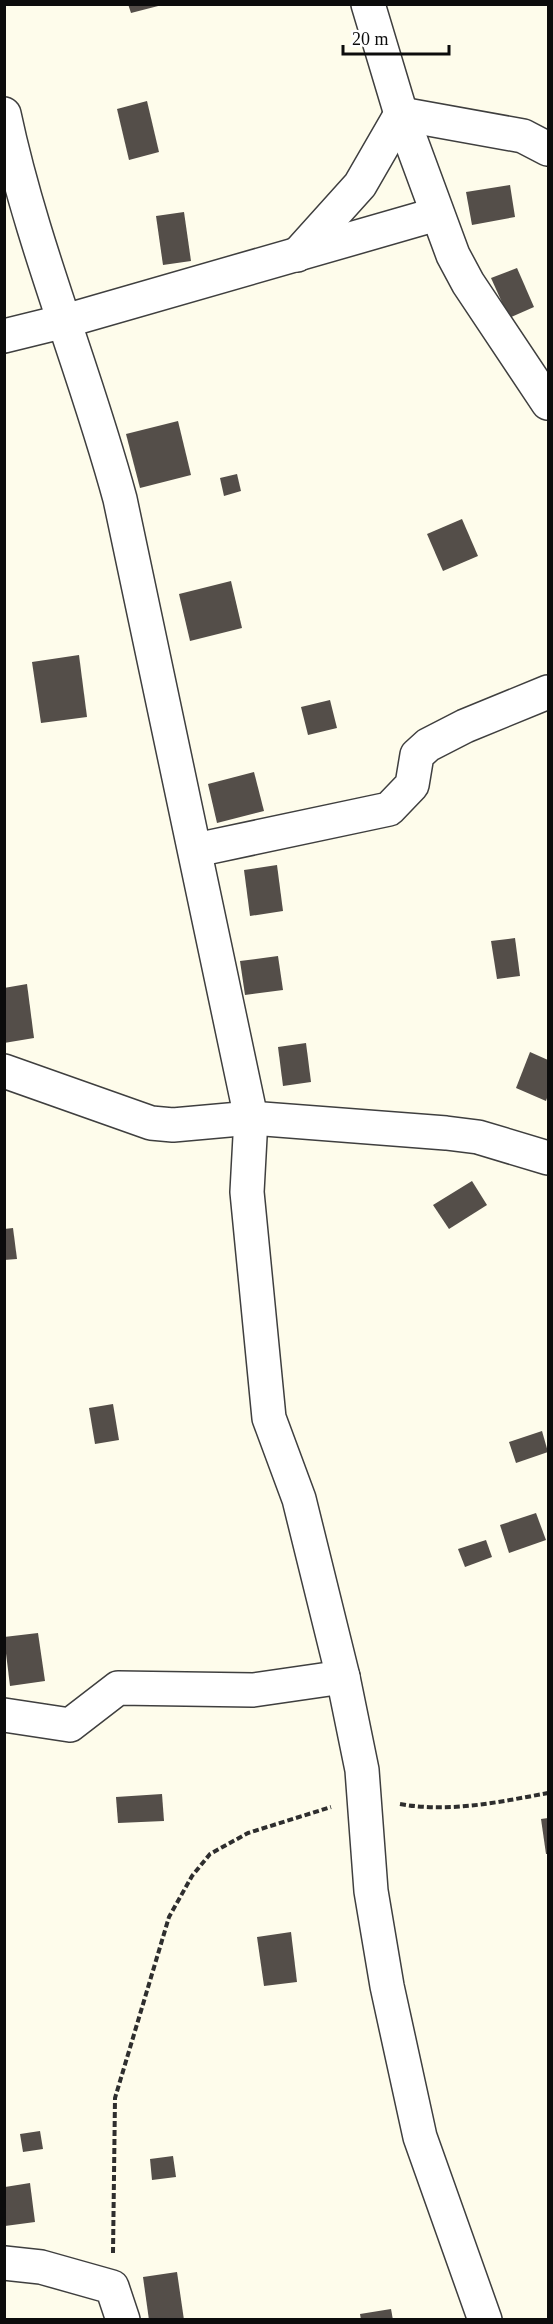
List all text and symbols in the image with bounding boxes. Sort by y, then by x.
scale bar [343,18,450,56]
text: 20 m [352,29,389,49]

